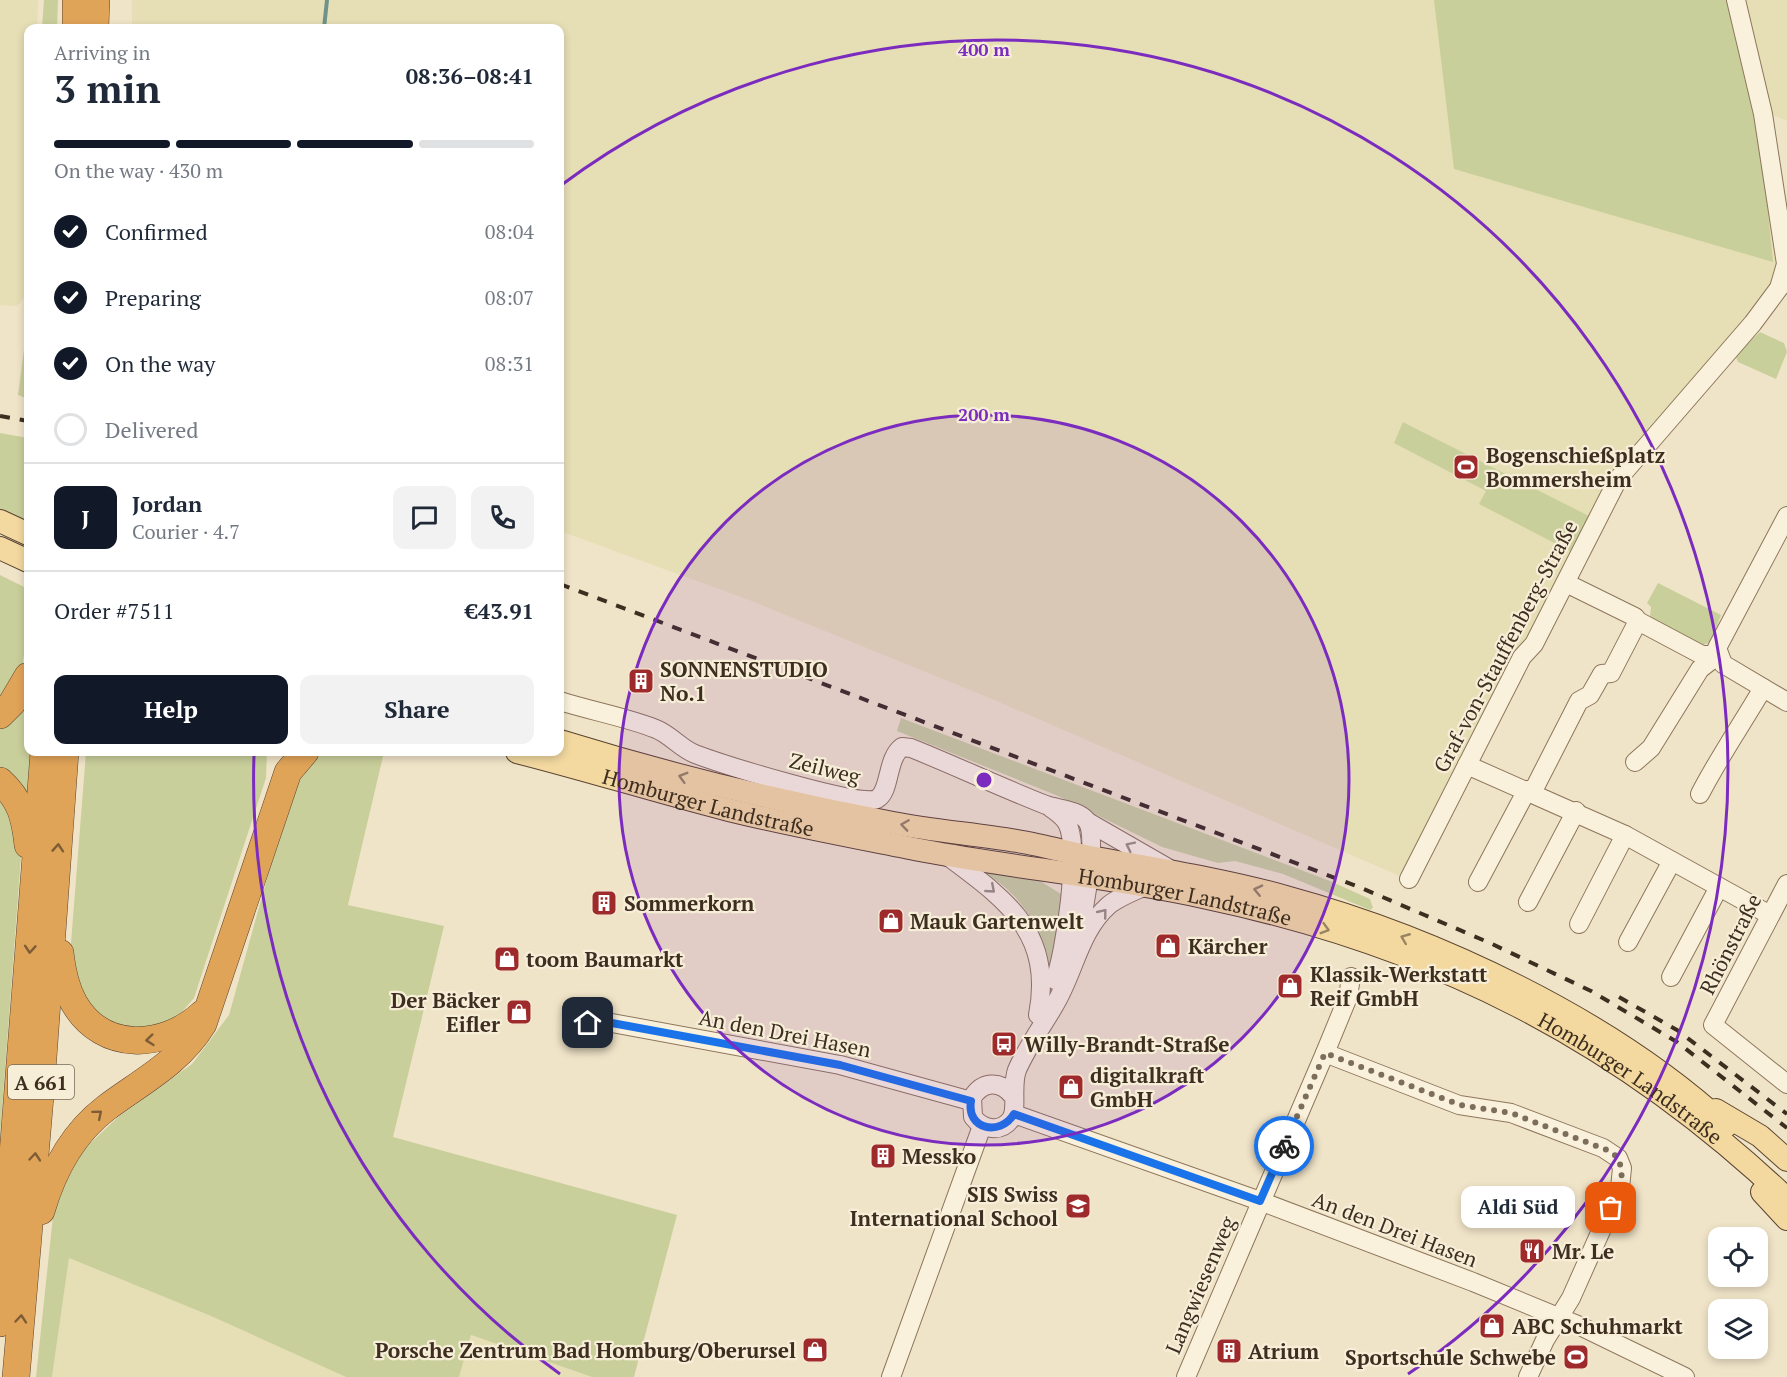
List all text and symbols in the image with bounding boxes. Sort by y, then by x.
text: 400 m [958,37,1010,61]
text: Arriving in [54,39,150,66]
text: 08:36–08:41 [406,61,534,90]
text: 3 min [54,62,161,114]
text: On the way · 430 m [54,157,223,184]
icon: check [54,215,87,248]
text: Confirmed [105,217,208,246]
text: 08:04 [485,218,534,245]
icon: check [54,281,87,314]
text: Preparing [105,283,201,312]
text: 08:07 [485,284,534,311]
icon: check [54,347,87,380]
text: On the way [105,349,215,378]
text: 08:31 [485,350,534,377]
text: 200 m [958,402,1010,426]
text: Delivered [105,415,198,444]
place label: Bogenschießplatz Bommersheim [1486,441,1666,493]
sports icon: Bogenschießplatz Bommersheim [1451,452,1481,482]
button: chat [393,486,456,549]
button: phone [471,486,534,549]
text: Jordan [132,489,202,518]
text: J [81,503,90,532]
street label: Graf-von-Stauffenberg-Straße [1426,515,1584,777]
text: Courier · 4.7 [132,518,240,545]
text: Order #7511 [54,596,174,625]
text: €43.91 [465,596,534,625]
place label: SONNENSTUDIO No.1 [660,655,828,707]
building icon: SONNENSTUDIO No.1 [626,666,656,696]
button: Help [54,675,288,744]
button: Share [300,675,534,744]
street label: Zeilweg [787,746,864,791]
street label: Homburger Landstraße [599,762,817,843]
centre of rings [974,770,994,790]
one-way arrow [678,771,688,784]
one-way arrow [900,819,910,832]
one-way arrow [1126,841,1137,853]
one-way arrow [51,844,64,853]
street label: Homburger Landstraße [1076,861,1295,932]
one-way arrow [984,882,995,893]
one-way arrow [1253,884,1263,897]
building icon: Sommerkorn [589,888,619,918]
place label: Sommerkorn [624,889,755,917]
street label: Rhönstraße [1693,889,1767,999]
shop icon: Mauk Gartenwelt [876,906,906,936]
place label: Mauk Gartenwelt [910,907,1084,935]
one-way arrow [1096,909,1107,920]
one-way arrow [1319,922,1330,934]
shop icon: Kärcher [1153,931,1183,961]
place label: Kärcher [1188,932,1268,960]
one-way arrow [1400,933,1411,945]
one-way arrow [24,944,37,953]
shop icon: toom Baumarkt [492,944,522,974]
place label: toom Baumarkt [526,945,684,973]
place label: Klassik-Werkstatt Reif GmbH [1310,960,1488,1012]
shop icon: Klassik-Werkstatt Reif GmbH [1275,971,1305,1001]
place label: Der Bäcker Eifler [391,986,500,1038]
shop icon: Der Bäcker Eifler [504,997,534,1027]
pin [562,997,613,1048]
street label: An den Drei Hasen [697,1003,874,1064]
icon: home [571,1006,604,1039]
street label: Homburger Landstraße [1533,1006,1729,1150]
bus stop icon: Willy-Brandt-Straße [989,1029,1019,1059]
place label: Willy-Brandt-Straße [1024,1030,1230,1058]
one-way arrow [145,1033,154,1046]
place label: digitalkraft GmbH [1090,1061,1205,1113]
road number: A 661 [8,1065,74,1099]
shop icon: digitalkraft GmbH [1056,1072,1086,1102]
one-way arrow [91,1110,102,1121]
courier [1254,1116,1314,1176]
icon: bike [1268,1130,1301,1163]
building icon: Messko [868,1141,898,1171]
place label: Messko [902,1142,976,1170]
one-way arrow [28,1153,41,1162]
place label: SIS Swiss International School [850,1180,1058,1232]
pin [1585,1182,1636,1233]
street label: An den Drei Hasen [1308,1185,1482,1274]
callout: Aldi Süd [1461,1187,1575,1229]
school or university icon: SIS Swiss International School [1063,1191,1093,1221]
icon: bag [1594,1191,1627,1224]
text: Aldi Süd [1478,1193,1558,1220]
street label: Langwiesenweg [1158,1211,1242,1358]
map controls [1708,1227,1768,1359]
button: locate [1708,1227,1768,1287]
restaurant icon: Mr. Le [1517,1236,1547,1266]
place label: Mr. Le [1552,1237,1614,1265]
button: layers [1708,1299,1768,1359]
shop icon: ABC Schuhmarkt [1477,1311,1507,1341]
place label: ABC Schuhmarkt [1512,1312,1683,1340]
one-way arrow [14,1314,27,1323]
shop icon: Porsche Zentrum Bad Homburg/Oberursel [800,1335,830,1365]
place label: Porsche Zentrum Bad Homburg/Oberursel [375,1336,796,1364]
building icon: Atrium [1214,1336,1244,1366]
place label: Atrium [1248,1337,1320,1365]
sports icon: Sportschule Schwebe [1561,1342,1591,1372]
place label: Sportschule Schwebe [1345,1343,1556,1371]

